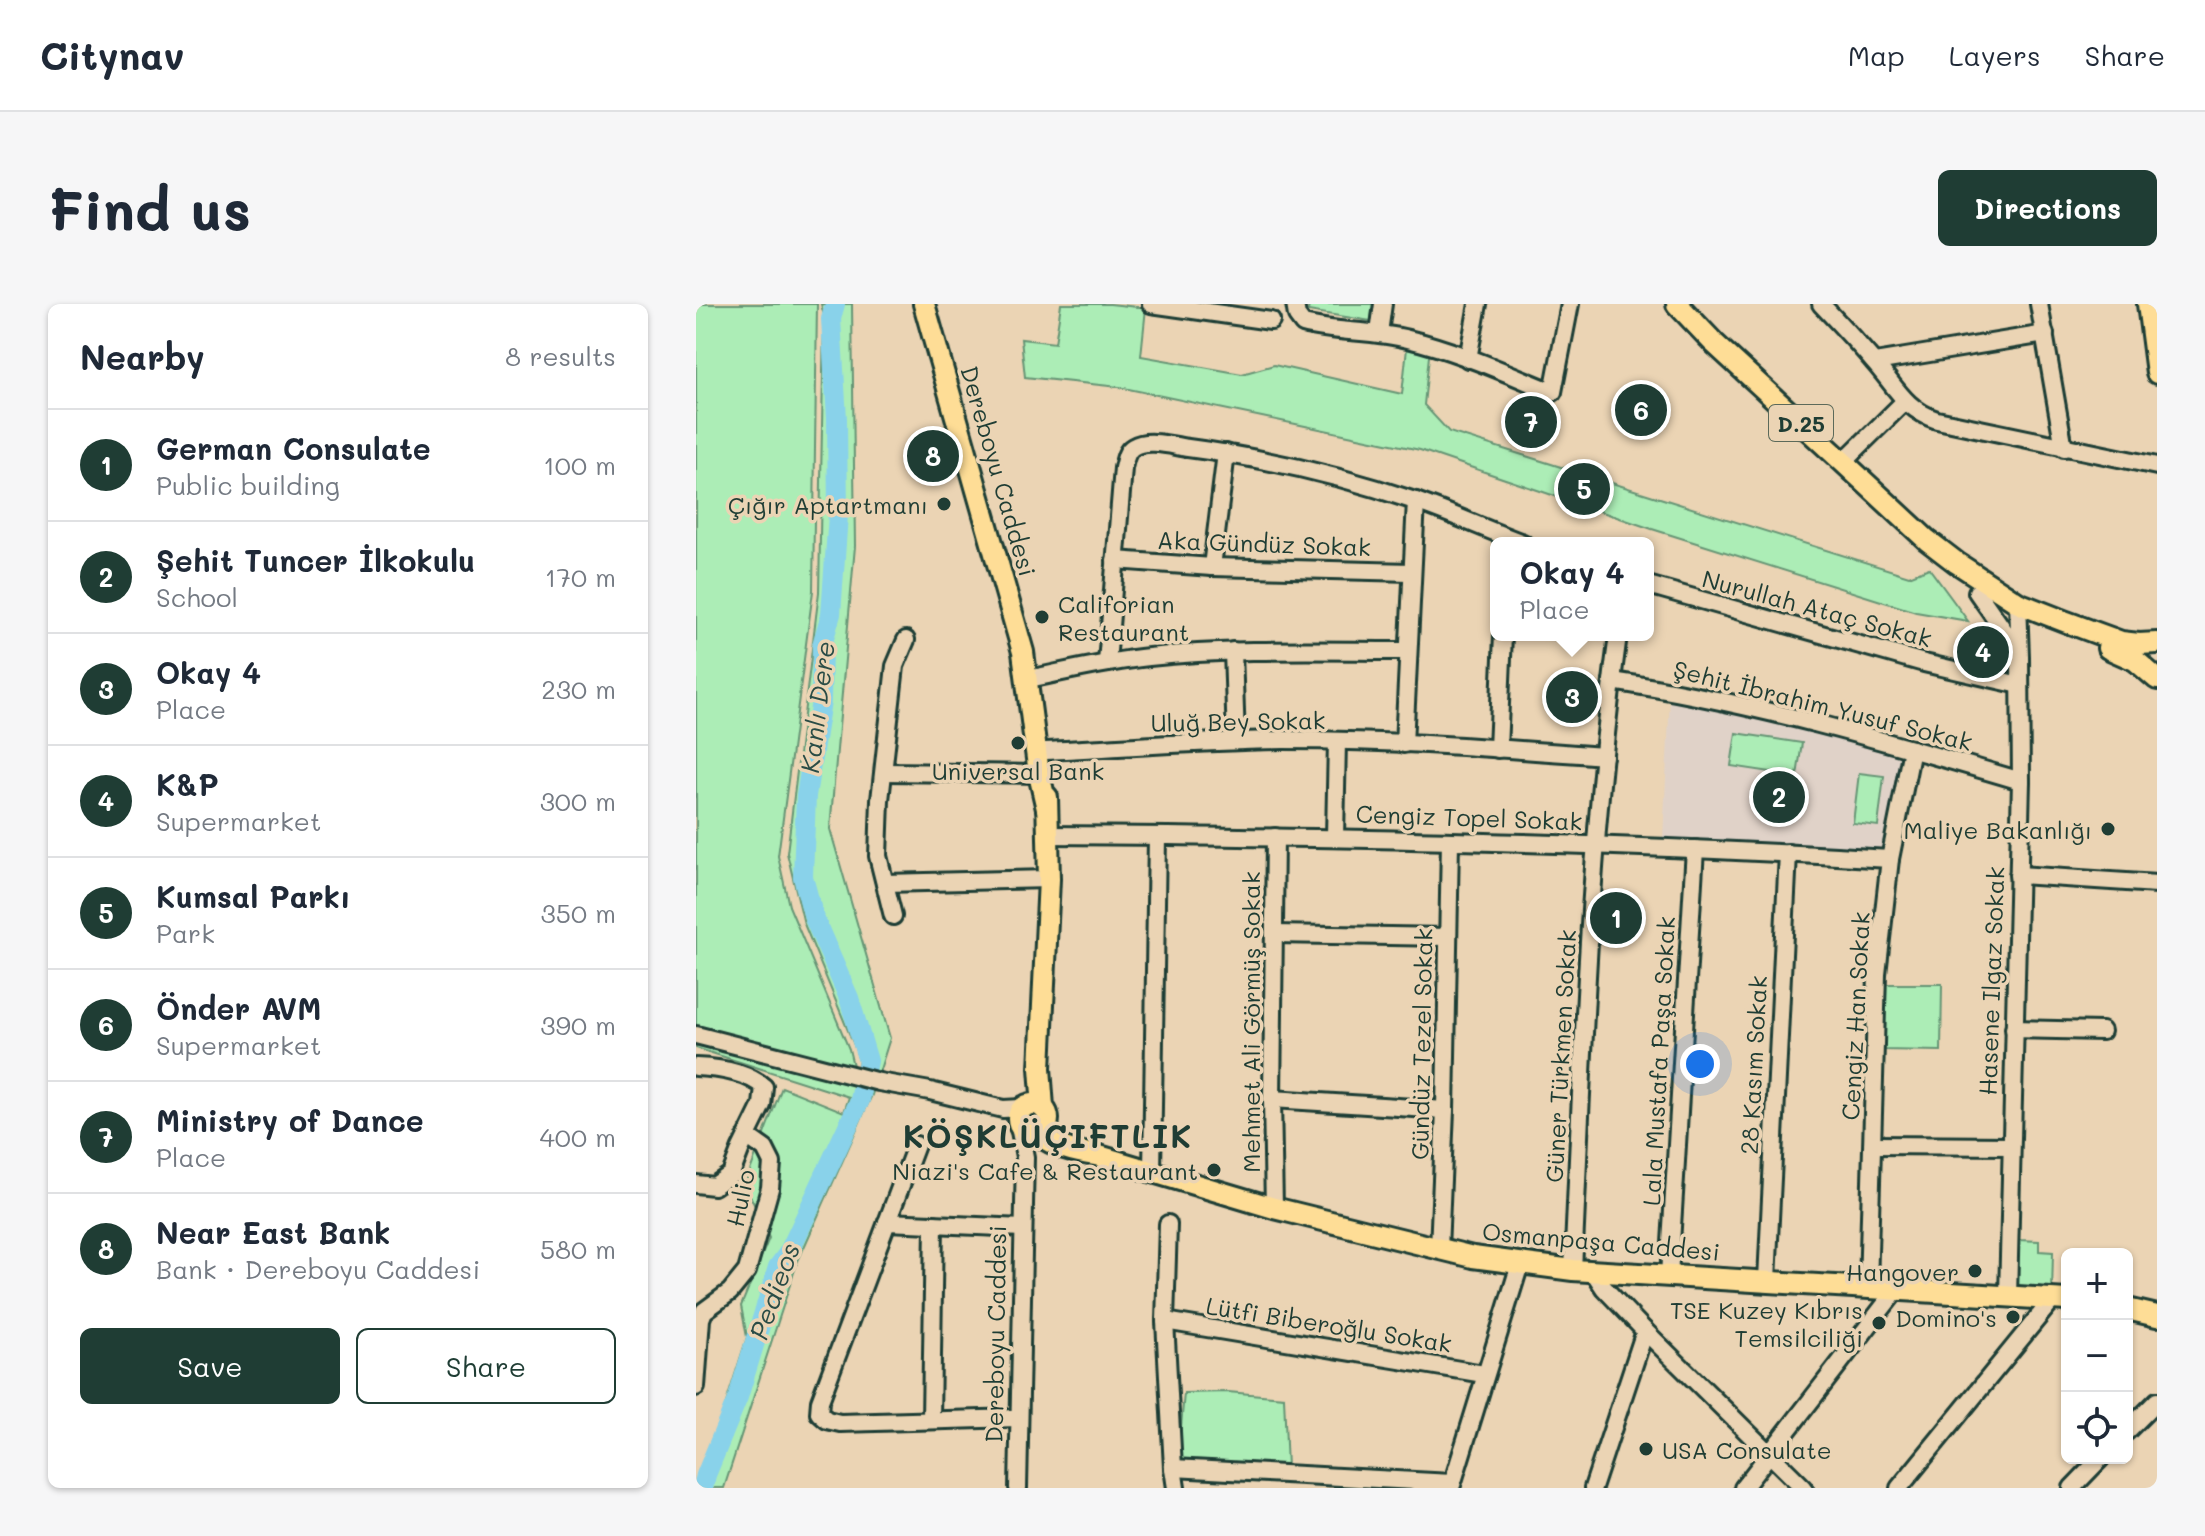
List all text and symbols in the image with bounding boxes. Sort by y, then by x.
text: Citynav [40,30,184,80]
text: Map [1848,37,1905,73]
text: Layers [1949,37,2041,73]
text: Share [2085,37,2165,73]
button: Directions [1938,170,2157,246]
text: Find us [48,172,251,245]
text: Nearby [80,334,205,379]
text: 8 results [505,339,616,373]
street label: Dereboyu Caddesi [954,362,1044,580]
pin: 6 [1615,380,1667,440]
pin: 7 [1505,392,1557,452]
road number: D.25 [1769,405,1833,441]
pin: 8 [907,426,959,486]
text: German Consulate [156,428,431,468]
text: 1 [100,448,112,482]
text: 100 m [543,448,616,482]
pin: 5 [1558,459,1610,519]
text: Public building [156,468,340,502]
place label: Çığır Aptartmanı [728,489,928,520]
marker: Çığır Aptartmanı [935,495,953,513]
street label: Aka Gündüz Sokak [1157,524,1371,562]
popup [1490,537,1654,641]
text: Şehit Tuncer İlkokulu [156,540,475,580]
text: Okay 4 [1519,552,1625,592]
text: 2 [99,560,113,594]
text: 170 m [545,560,616,594]
street label: Nurullah Ataç Sokak [1699,562,1935,654]
text: School [156,580,238,614]
place label: Califorian Restaurant [1058,588,1189,647]
text: Place [1519,592,1589,626]
marker: Califorian Restaurant [1033,608,1051,626]
pin: 4 [1957,622,2009,682]
water label: Kanlı Dere [792,639,842,775]
text: Okay 4 [156,652,261,692]
street label: Şehit İbrahim Yusuf Sokak [1670,653,1976,757]
pin: 3 [1546,667,1598,727]
text: 3 [98,672,114,706]
text: 230 m [541,672,616,706]
text: Place [156,692,226,726]
street label: Uluğ Bey Sokak [1150,704,1326,738]
marker: Universal Bank [1009,734,1027,752]
place label: Universal Bank [932,755,1104,786]
text: K&P [156,764,219,804]
pin: 2 [1753,767,1805,827]
text: 4 [98,784,114,818]
text: 300 m [540,784,616,818]
street label: Cengiz Topel Sokak [1355,798,1583,836]
text: Supermarket [156,804,321,838]
place label: Maliye Bakanlığı [1904,814,2092,845]
marker: Maliye Bakanlığı [2099,820,2117,838]
street label: Hasene Ilgaz Sokak [1972,866,2010,1096]
street label: Mehmet Ali Görmüş Sokak [1235,871,1266,1173]
text: Kumsal Parkı [156,876,350,916]
pin: 1 [1590,888,1642,948]
text: 5 [98,896,114,930]
text: 350 m [541,896,616,930]
street label: Cengiz Han Sokak [1834,911,1876,1121]
text: Park [156,916,215,950]
street label: Lala Mustafa Paşa Sokak [1635,916,1681,1206]
street label: Gündüz Tezel Sokak [1403,928,1439,1160]
street label: Güner Türkmen Sokak [1538,929,1582,1183]
street label: 28 Kasım Sokak [1733,975,1773,1155]
text: Önder AVM [156,988,321,1028]
text: 6 [98,1008,114,1042]
text: 390 m [540,1008,616,1042]
text: Supermarket [156,1028,321,1062]
your location [1680,1044,1720,1084]
text: Ministry of Dance [156,1100,424,1140]
district label: KÖŞKLÜÇIFTLIK [903,1114,1193,1156]
text: 7 [99,1120,113,1154]
text: 400 m [540,1120,616,1154]
text: Place [156,1140,226,1174]
place label: Niazi's Cafe & Restaurant [892,1155,1198,1186]
marker: Niazi's Cafe & Restaurant [1205,1161,1223,1179]
street label: Hulio [719,1166,761,1230]
text: Near East Bank [156,1212,390,1252]
street label: Osmanpaşa Caddesi [1481,1215,1721,1267]
street label: Dereboyu Caddesi [978,1225,1012,1443]
text: 8 [98,1232,114,1266]
text: 580 m [540,1232,616,1266]
water label: Pedieos [741,1238,807,1344]
map controls [2061,1248,2133,1464]
button: + [2061,1248,2133,1320]
text: Bank · Dereboyu Caddesi [156,1252,480,1286]
place label: Hangover [1846,1256,1959,1287]
marker: Hangover [1966,1262,1984,1280]
street label: Lütfi Biberoğlu Sokak [1204,1289,1454,1359]
place label: TSE Kuzey Kıbrıs Temsilciliği [1670,1294,1863,1353]
place label: Domino's [1895,1302,1997,1333]
marker: Domino's [2004,1308,2022,1326]
marker: TSE Kuzey Kıbrıs Temsilciliği [1870,1314,1888,1332]
button: − [2061,1320,2133,1392]
button: Save [80,1328,340,1404]
button: Share [356,1328,616,1404]
button: locate [2061,1392,2133,1464]
place label: USA Consulate [1662,1434,1832,1465]
marker: USA Consulate [1637,1440,1655,1458]

